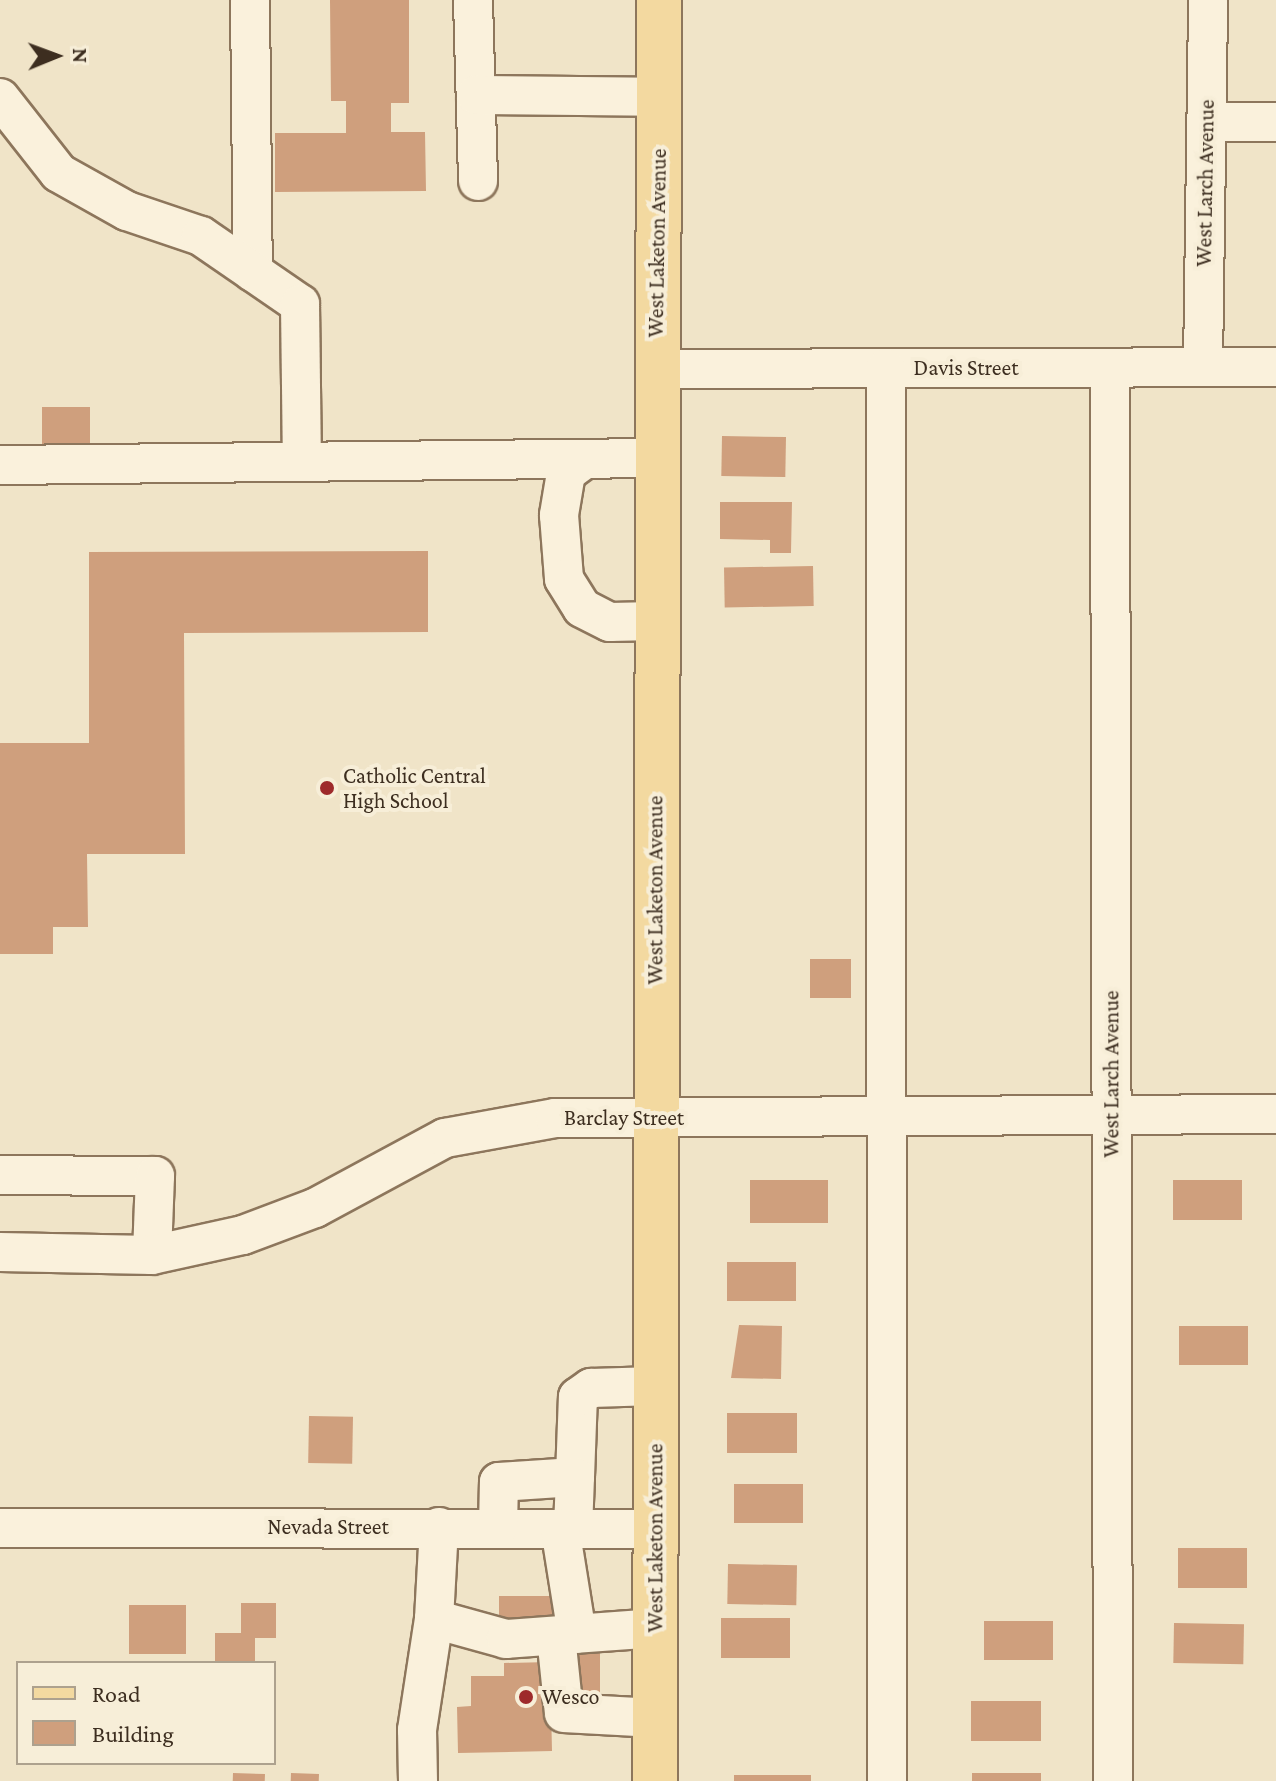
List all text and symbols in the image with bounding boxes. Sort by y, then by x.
north arrow [16,16,96,96]
text: N [68,48,93,63]
street label: West Larch Avenue [1190,99,1220,267]
street label: West Laketon Avenue [642,148,672,338]
street label: Davis Street [914,355,1018,381]
place label: Catholic Central High School [343,762,486,814]
marker: Catholic Central High School [318,779,336,797]
street label: West Laketon Avenue [642,796,668,984]
street label: West Larch Avenue [1098,990,1124,1158]
street label: Barclay Street [564,1105,684,1131]
street label: West Laketon Avenue [642,1444,668,1632]
street label: Nevada Street [267,1514,389,1540]
legend [16,1661,276,1765]
text: Road [92,1680,141,1707]
place label: Wesco [542,1684,600,1710]
marker: Wesco [517,1688,535,1706]
text: Building [92,1720,174,1747]

